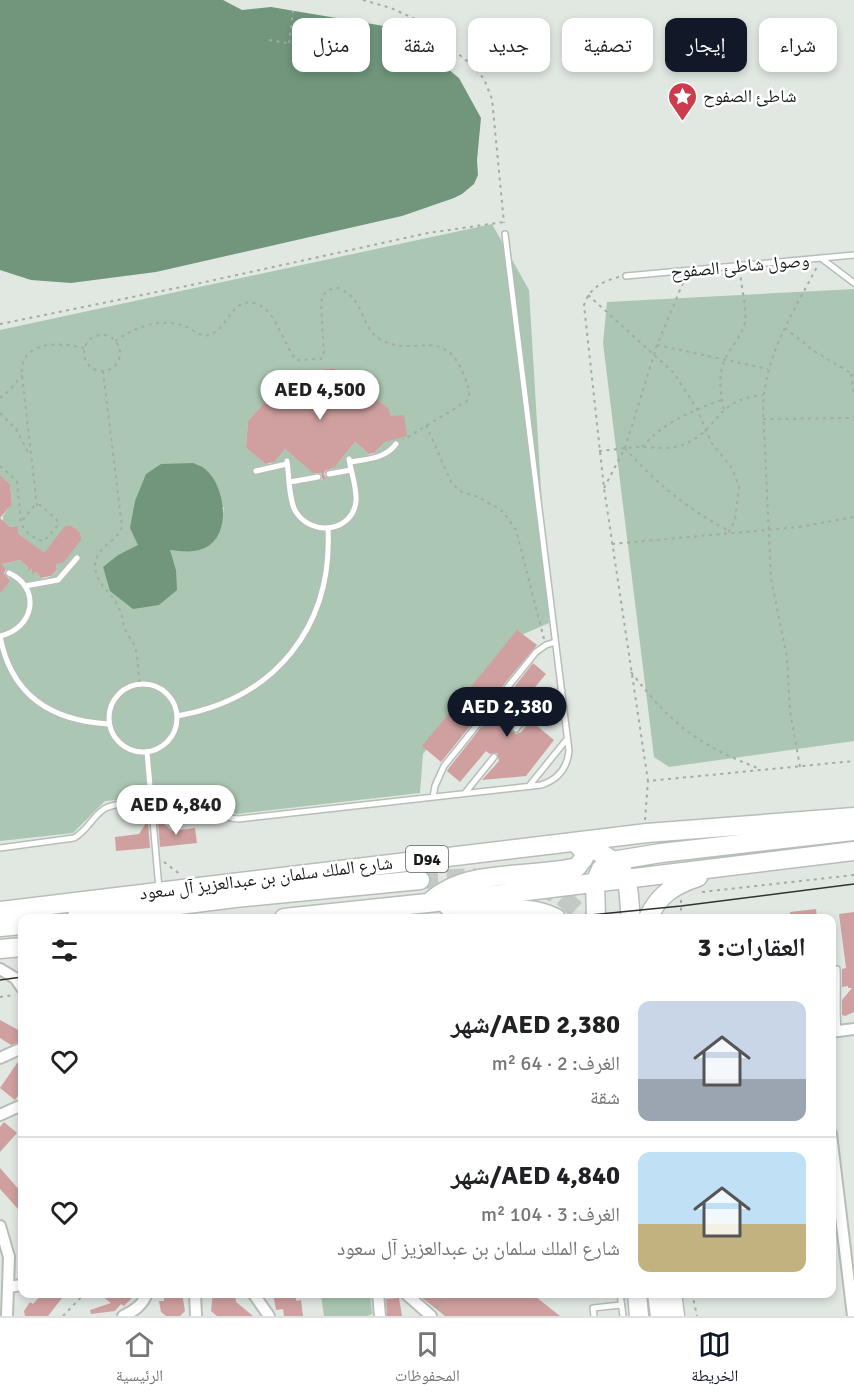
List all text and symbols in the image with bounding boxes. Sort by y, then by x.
chip: منزل [292,18,370,72]
chip: شقة [382,18,456,72]
chip: جديد [468,18,550,72]
chip: تصفية [562,18,653,72]
chip: إيجار [665,18,747,72]
chip: شراء [759,18,837,72]
place icon: شاطئ الصفوح [666,80,698,122]
place label: شاطئ الصفوح [703,85,797,108]
street label: وصول شاطئ الصفوح [670,249,810,284]
pin: AED 4,500 [251,370,389,421]
text: AED 4,500 [274,377,366,402]
pin: AED 2,380 [438,687,576,738]
text: AED 2,380 [461,694,553,719]
pin: AED 4,840 [107,785,245,836]
text: AED 4,840 [130,792,222,817]
road number: D94 [406,846,448,872]
street label: شارع الملك سلمان بن عبدالعزيز آل سعود [138,852,394,904]
text: العقارات: 3 [698,932,806,964]
icon: filters [48,934,81,967]
text: AED 2,380/شهر [451,1009,620,1041]
icon: home [686,1025,758,1097]
icon: heart [48,1045,81,1078]
text: الغرف: 2 · 64 m² [492,1051,620,1076]
text: شقة [590,1085,620,1110]
text: AED 4,840/شهر [451,1160,620,1192]
icon: home [686,1176,758,1248]
icon: heart [48,1196,81,1229]
text: الغرف: 3 · 104 m² [481,1202,620,1227]
text: شارع الملك سلمان بن عبدالعزيز آل سعود [337,1236,620,1261]
tab: الرئيسية [116,1328,163,1391]
tab: المحفوظات [395,1328,460,1391]
tab: الخريطة [691,1328,738,1391]

